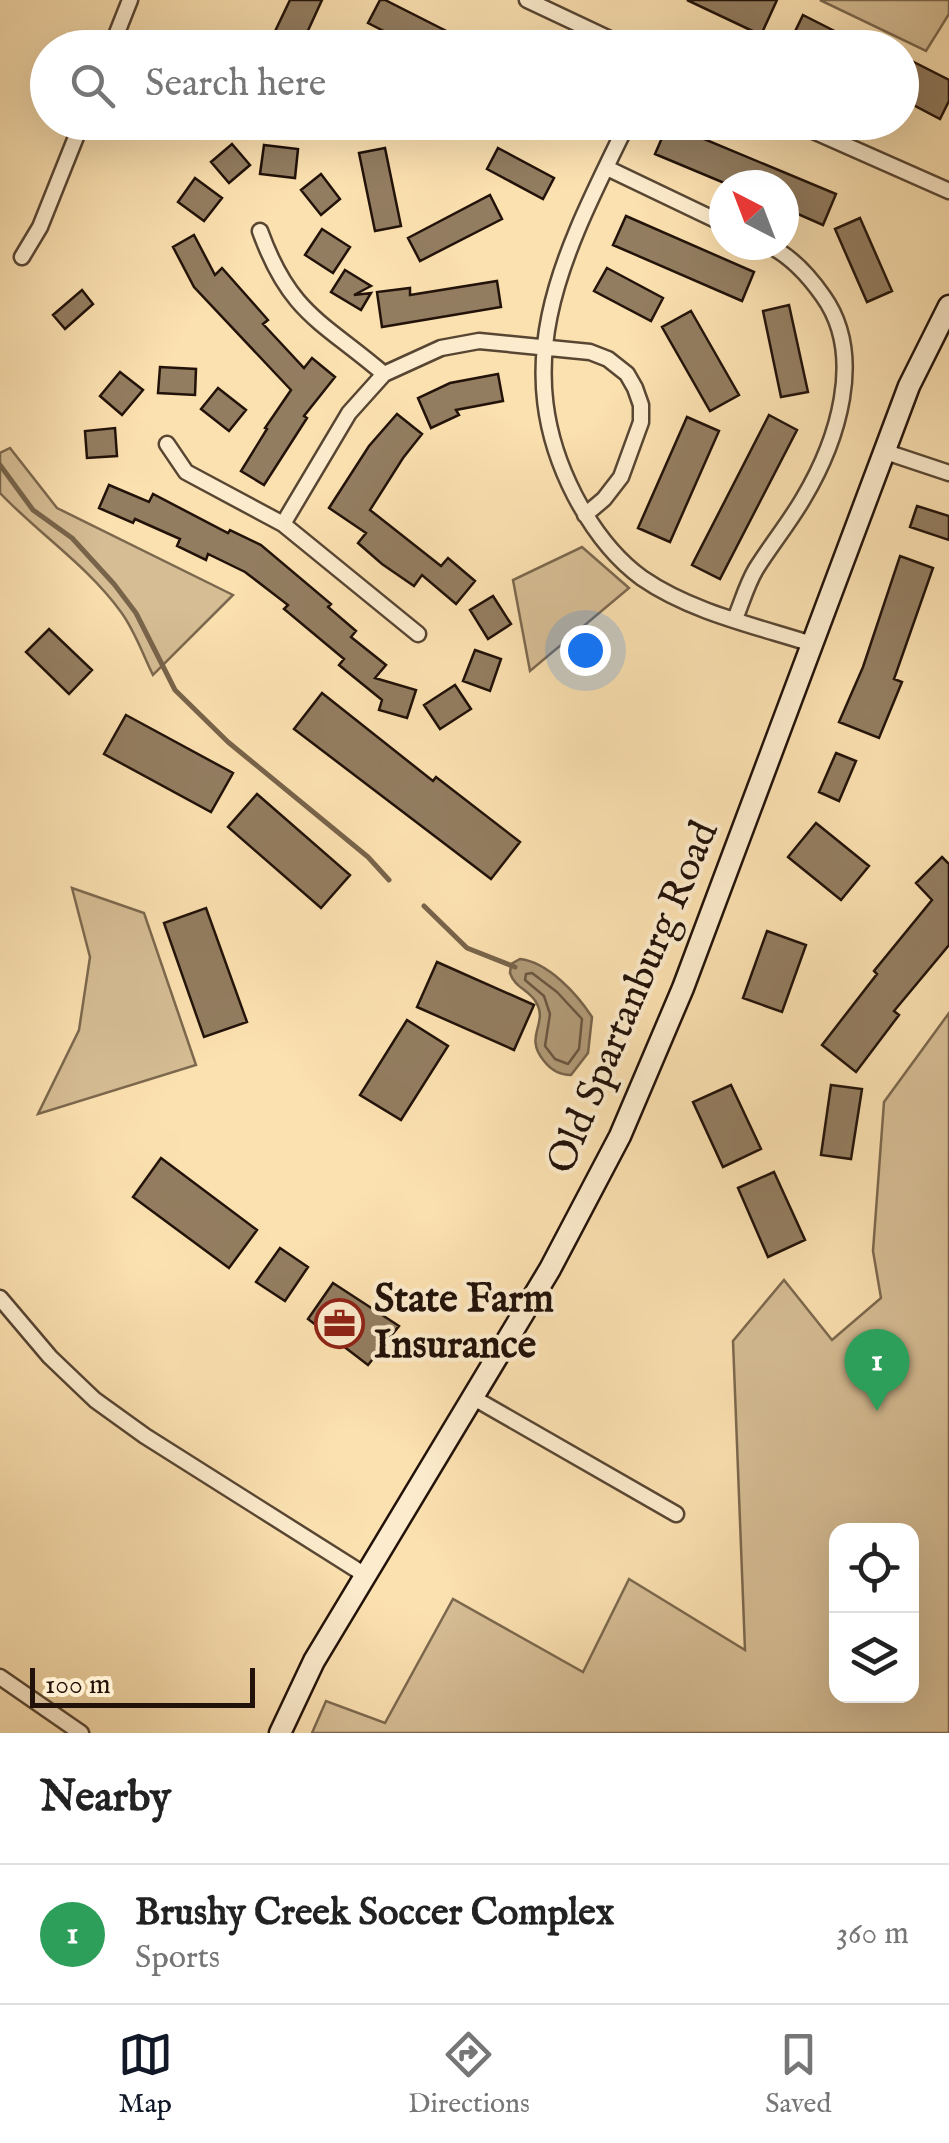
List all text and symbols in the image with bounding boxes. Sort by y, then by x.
search box [30,30,919,140]
icon: search [65,58,120,113]
text: Search here [145,61,326,109]
north arrow [709,170,799,260]
your location [560,625,611,676]
street label: Old Spartanburg Road [537,814,732,1182]
place label: State Farm Insurance [374,1275,554,1372]
office icon: State Farm Insurance [313,1297,365,1349]
pin: 1 [844,1328,910,1411]
map controls [829,1523,919,1703]
button: locate [829,1523,919,1613]
button: layers [829,1613,919,1703]
scale bar [30,1663,255,1708]
text: 100 m [45,1668,111,1703]
text: Nearby [40,1772,171,1825]
text: Brushy Creek Soccer Complex [135,1890,614,1938]
text: 1 [67,1914,78,1955]
text: 360 m [836,1914,909,1955]
text: Sports [135,1938,220,1979]
tab: Map [118,2027,173,2122]
tab: Directions [408,2027,530,2122]
tab: Saved [765,2027,831,2122]

